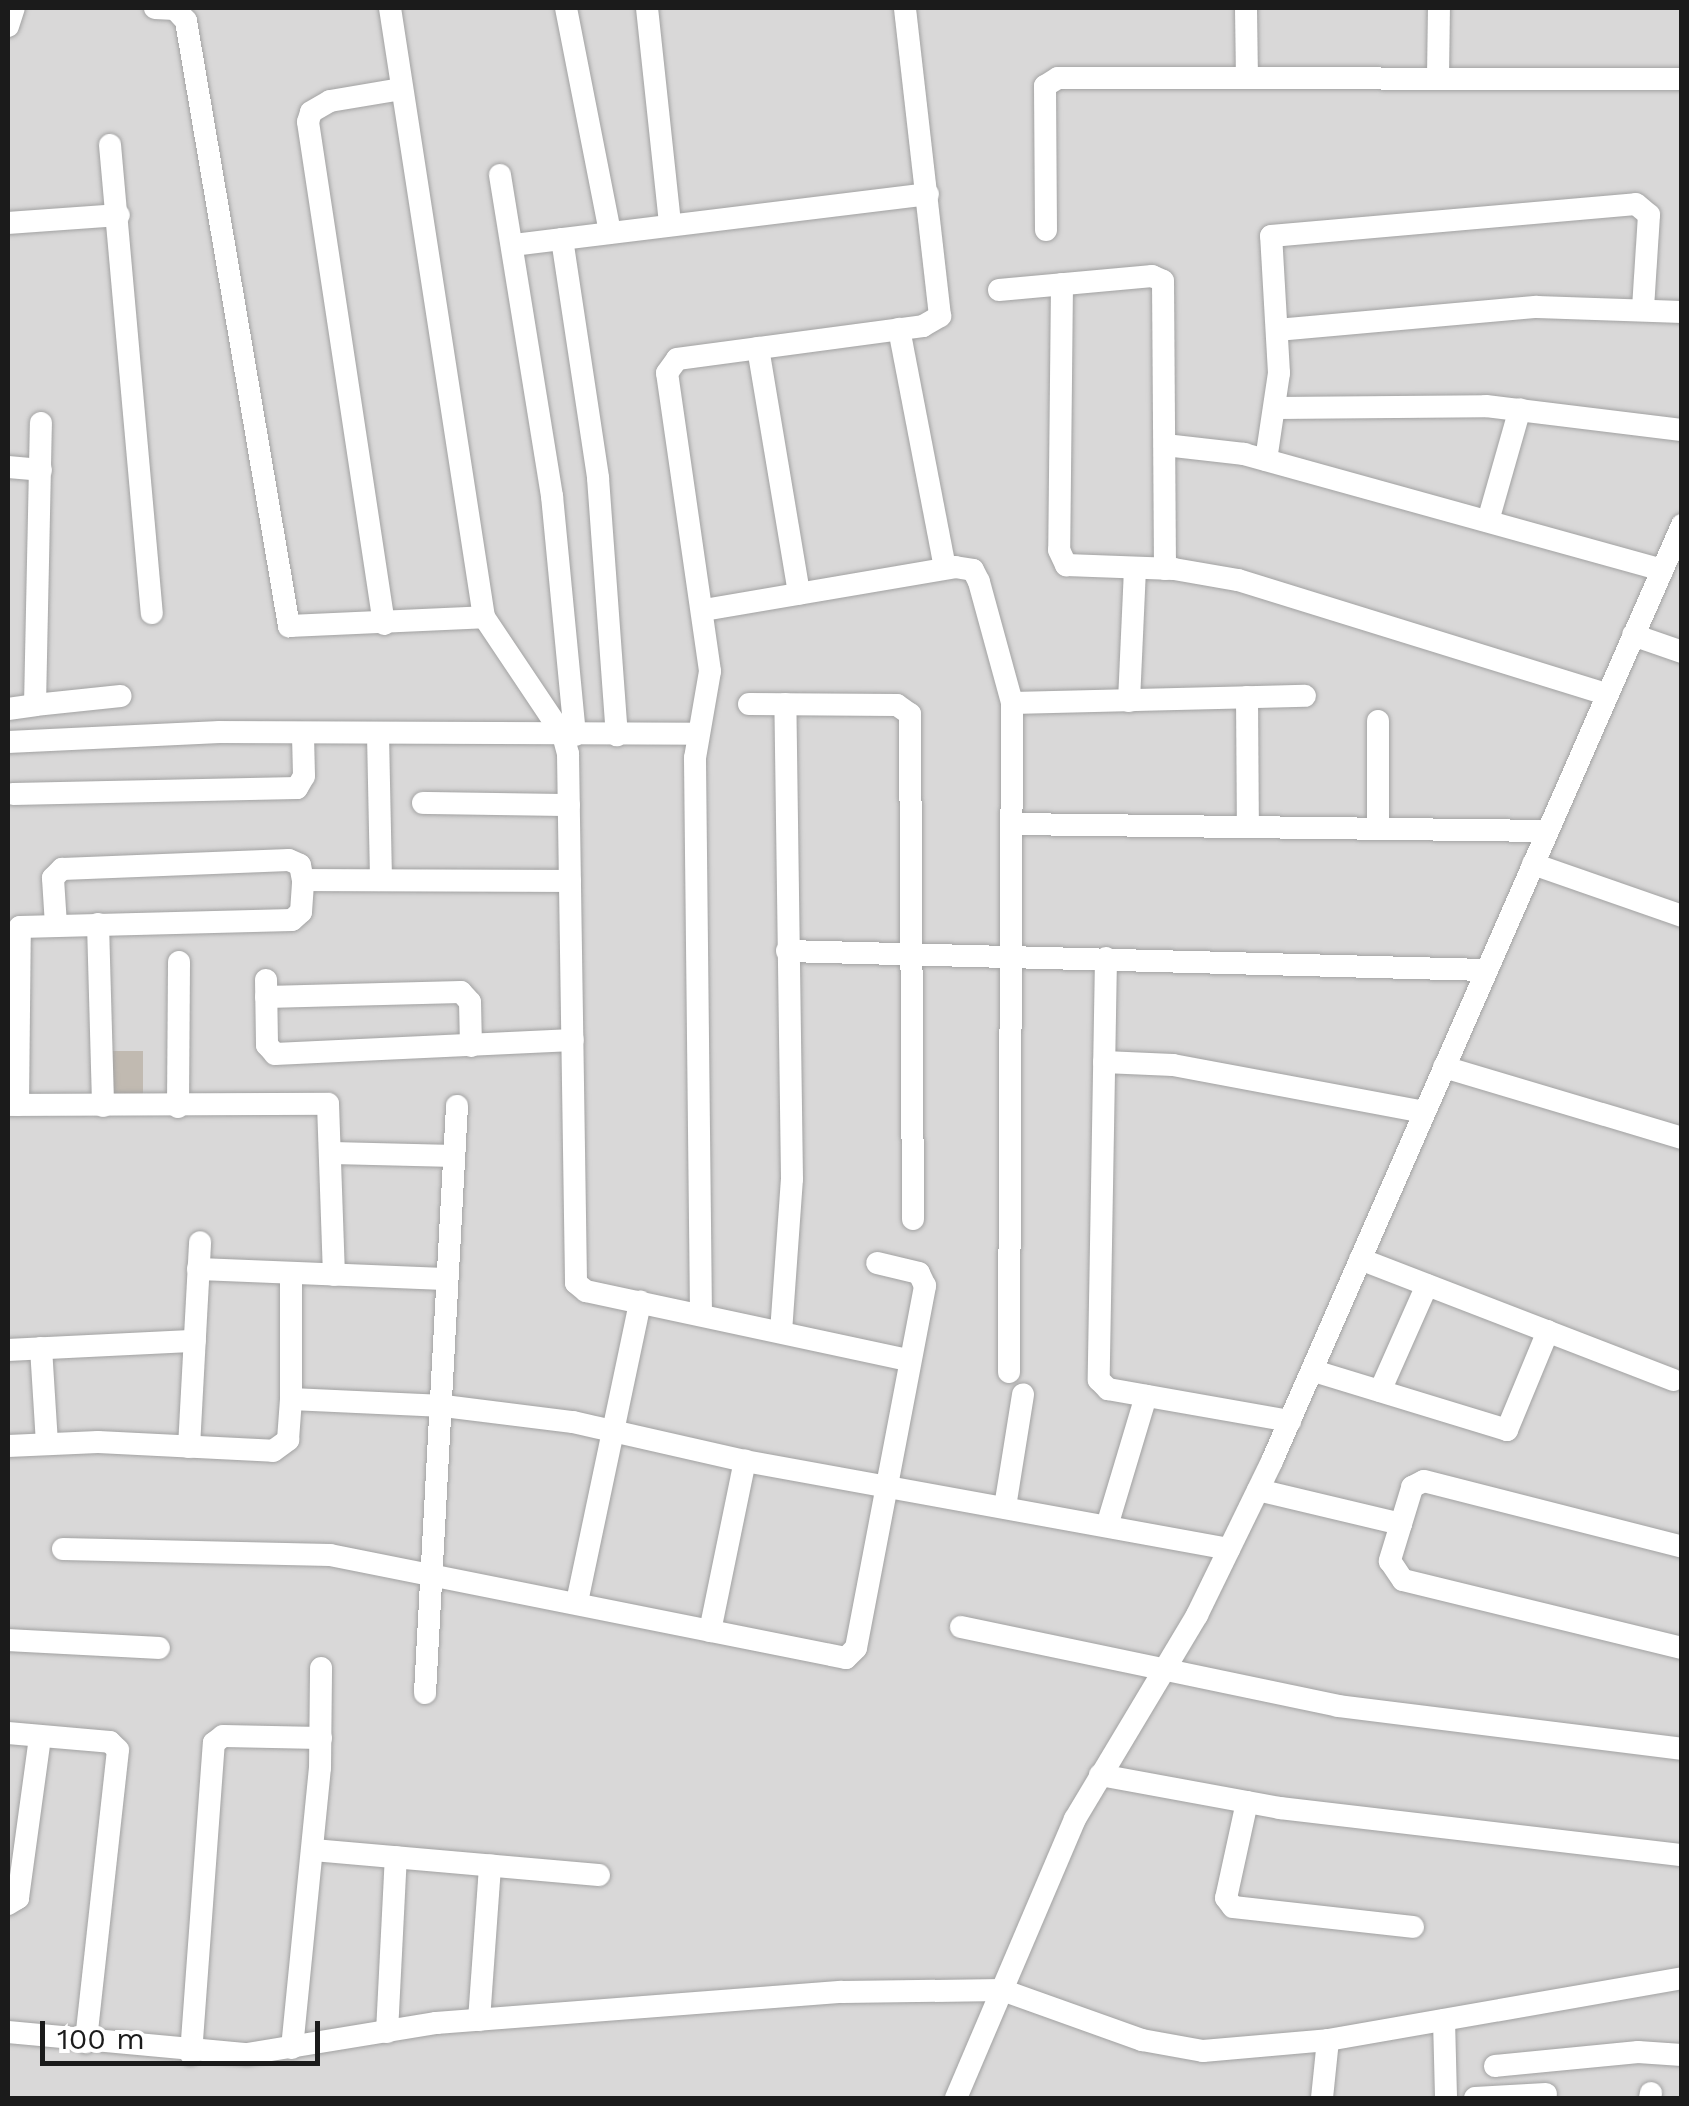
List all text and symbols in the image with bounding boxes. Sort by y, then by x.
scale bar [45,2001,325,2063]
text: 100 m [57,2021,145,2056]

